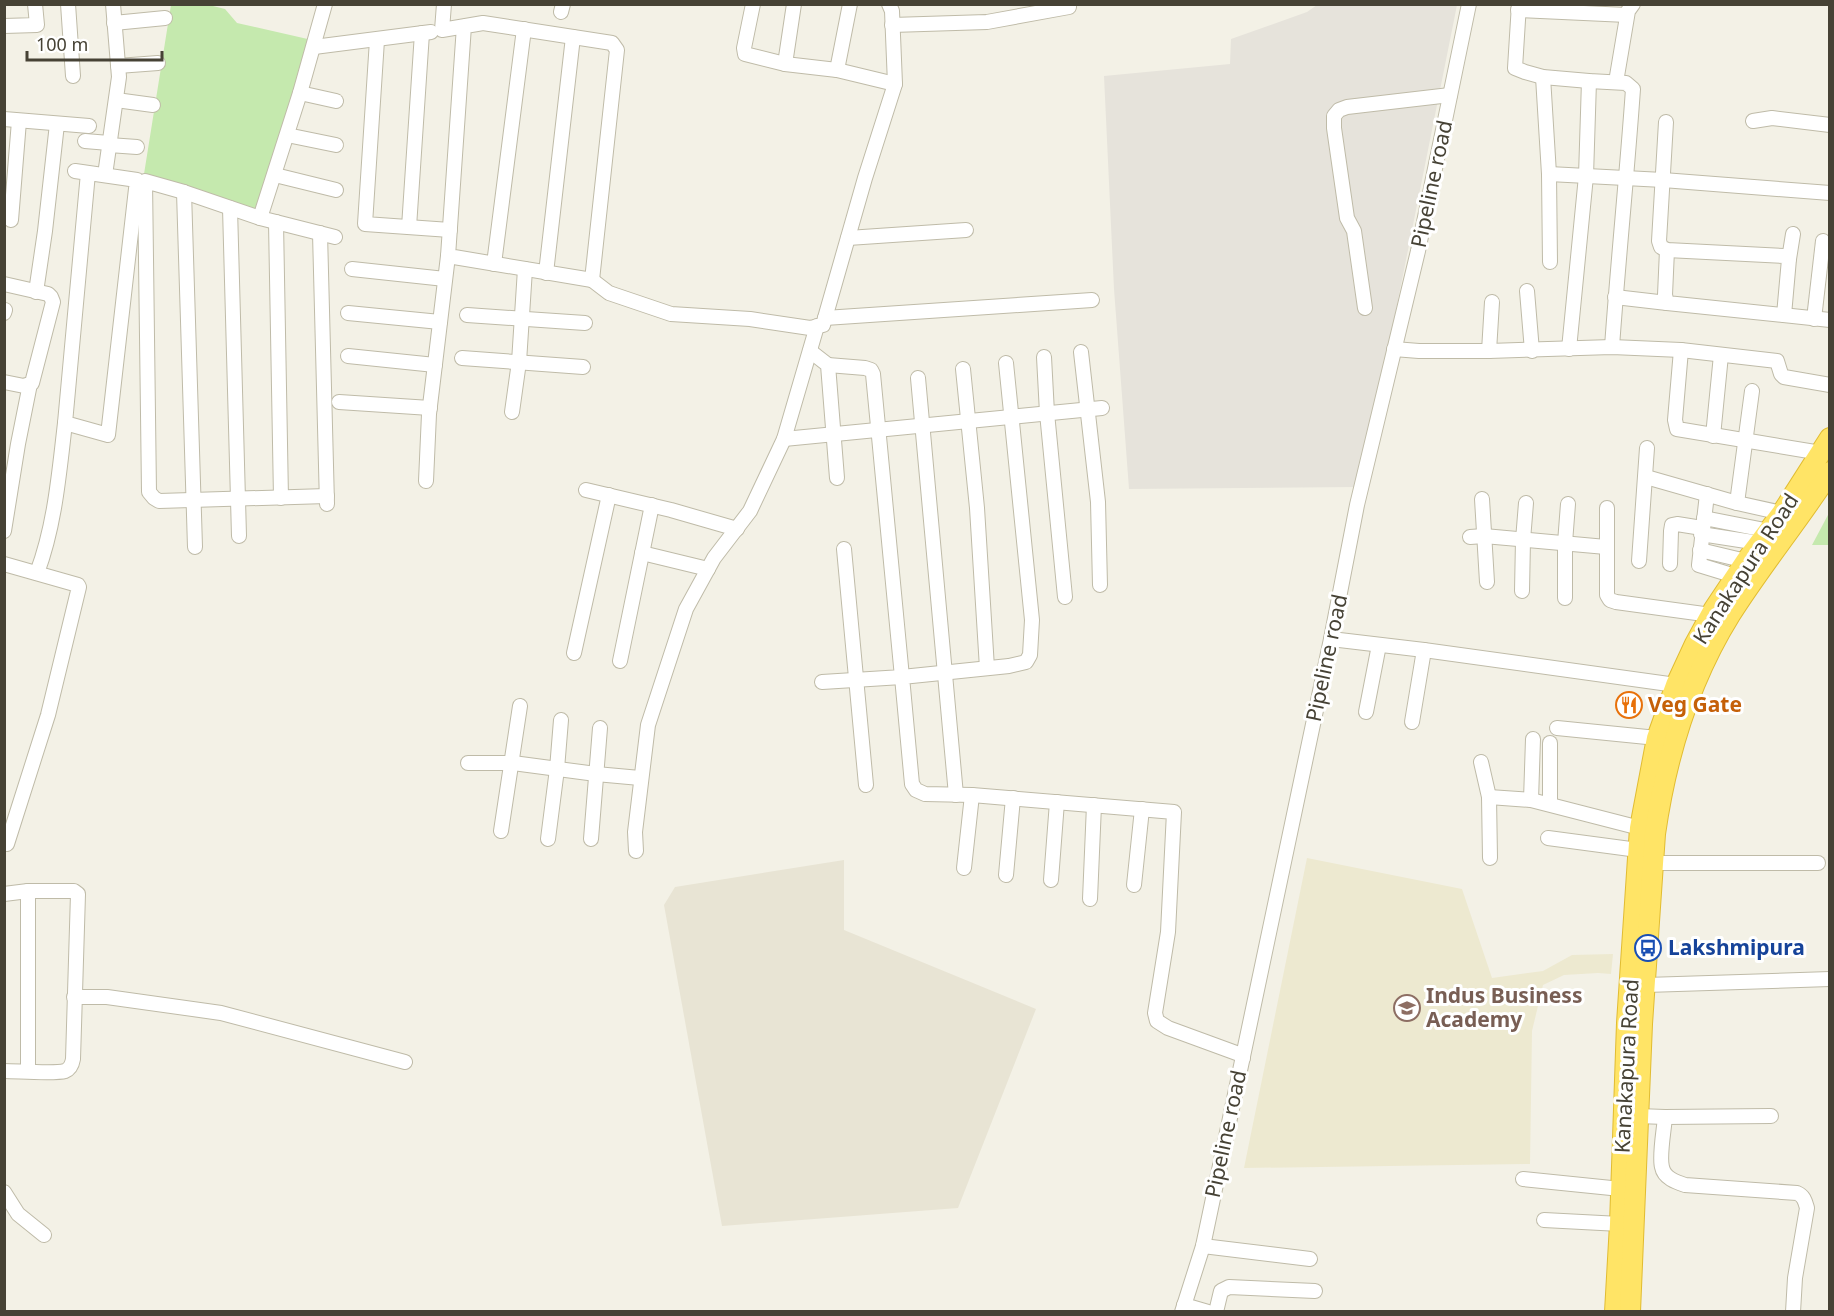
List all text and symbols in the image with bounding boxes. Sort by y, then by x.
scale bar [27,24,162,62]
text: 100 m [36,32,88,56]
street label: Pipeline road [1404,117,1458,250]
street label: Kanakapura Road [1686,488,1804,649]
street label: Pipeline road [1299,591,1353,724]
restaurant icon: Veg Gate [1614,690,1644,720]
place label: Veg Gate [1648,690,1742,718]
bus stop icon: Lakshmipura [1633,933,1663,963]
place label: Lakshmipura [1668,933,1805,961]
street label: Kanakapura Road [1607,978,1645,1154]
place label: Indus Business Academy [1426,981,1582,1033]
school or university icon: Indus Business Academy [1392,993,1422,1023]
street label: Pipeline road [1198,1067,1252,1200]

